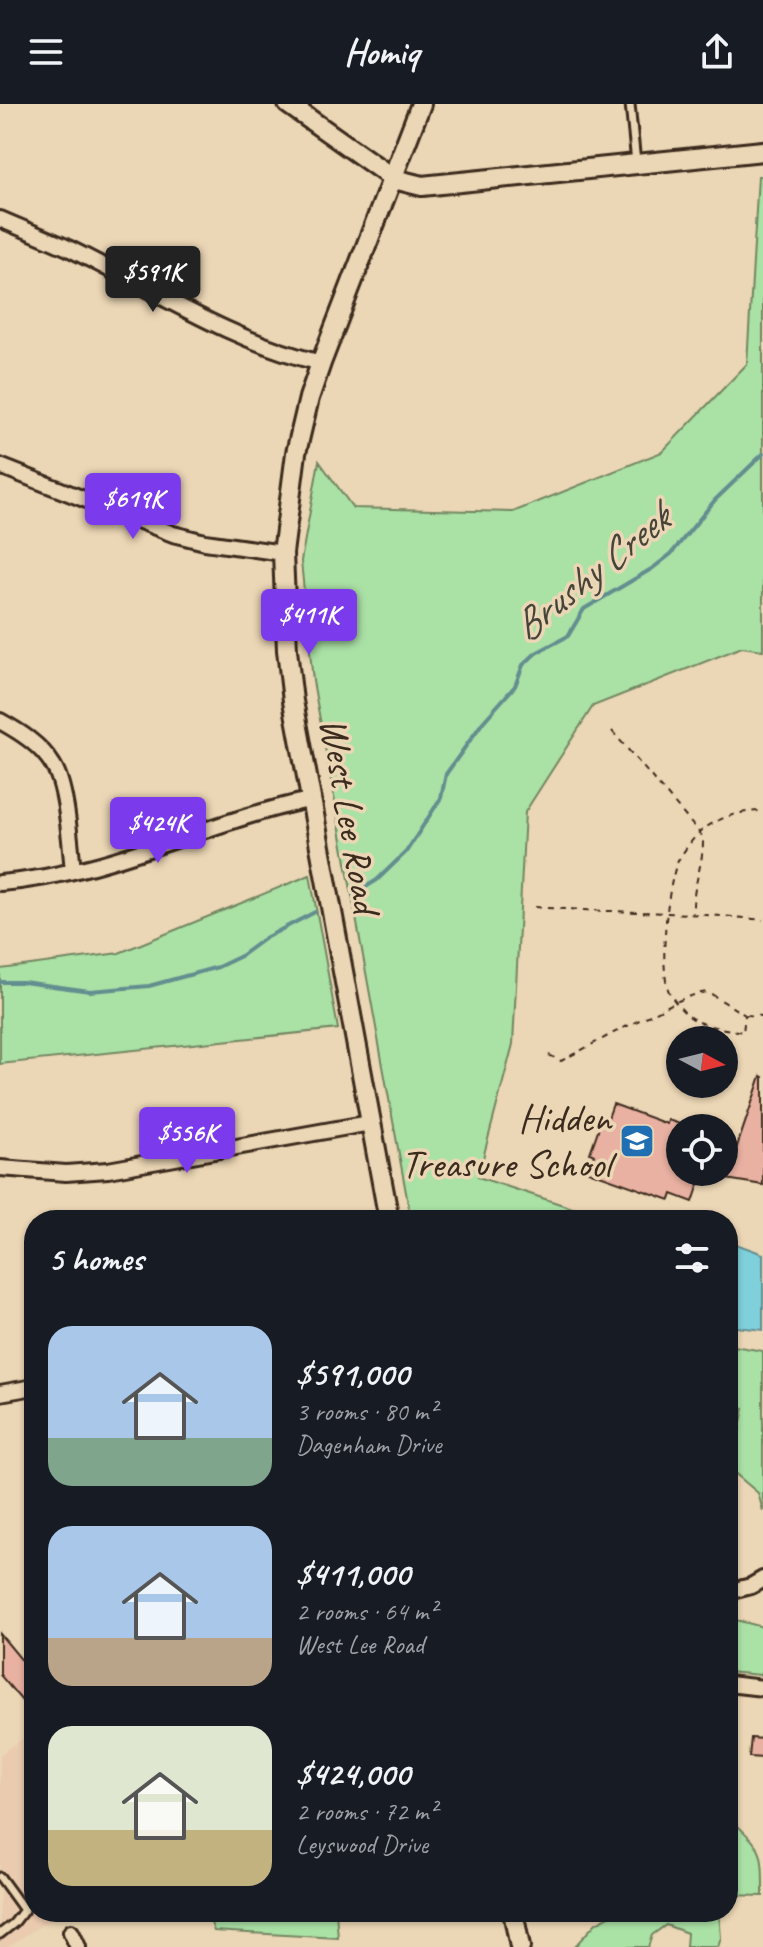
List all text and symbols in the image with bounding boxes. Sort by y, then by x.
text: Homiq [344,29,419,75]
icon: menu [24,30,68,74]
icon: share [695,30,739,74]
pin: $591K [97,246,209,314]
text: $591K [123,255,183,288]
pin: $619K [77,473,189,541]
text: $619K [103,482,163,515]
water label: Brushy Creek [501,488,687,653]
pin: $411K [253,589,365,657]
text: $411K [279,598,339,631]
street label: West Lee Road [308,714,393,922]
pin: $424K [102,797,214,865]
text: $424K [128,806,188,839]
north arrow [666,1026,738,1098]
map controls [666,1026,738,1186]
place label: Hidden Treasure School [401,1093,617,1189]
pin: $556K [131,1107,243,1175]
button: locate [666,1114,738,1186]
text: $556K [157,1116,217,1149]
school or university icon: Hidden Treasure School [618,1122,656,1160]
icon: filters [670,1236,714,1280]
text: 5 homes [48,1237,143,1280]
text: $591,000 [296,1352,409,1395]
icon: home [112,1358,208,1454]
text: 3 rooms · 80 m² [296,1395,437,1428]
text: Dagenham Drive [296,1428,441,1461]
text: $411,000 [296,1552,410,1595]
icon: home [112,1558,208,1654]
text: 2 rooms · 64 m² [296,1595,437,1628]
text: West Lee Road [296,1628,424,1661]
text: $424,000 [296,1752,410,1795]
icon: home [112,1758,208,1854]
text: 2 rooms · 72 m² [296,1795,437,1828]
text: Leyswood Drive [296,1828,428,1861]

